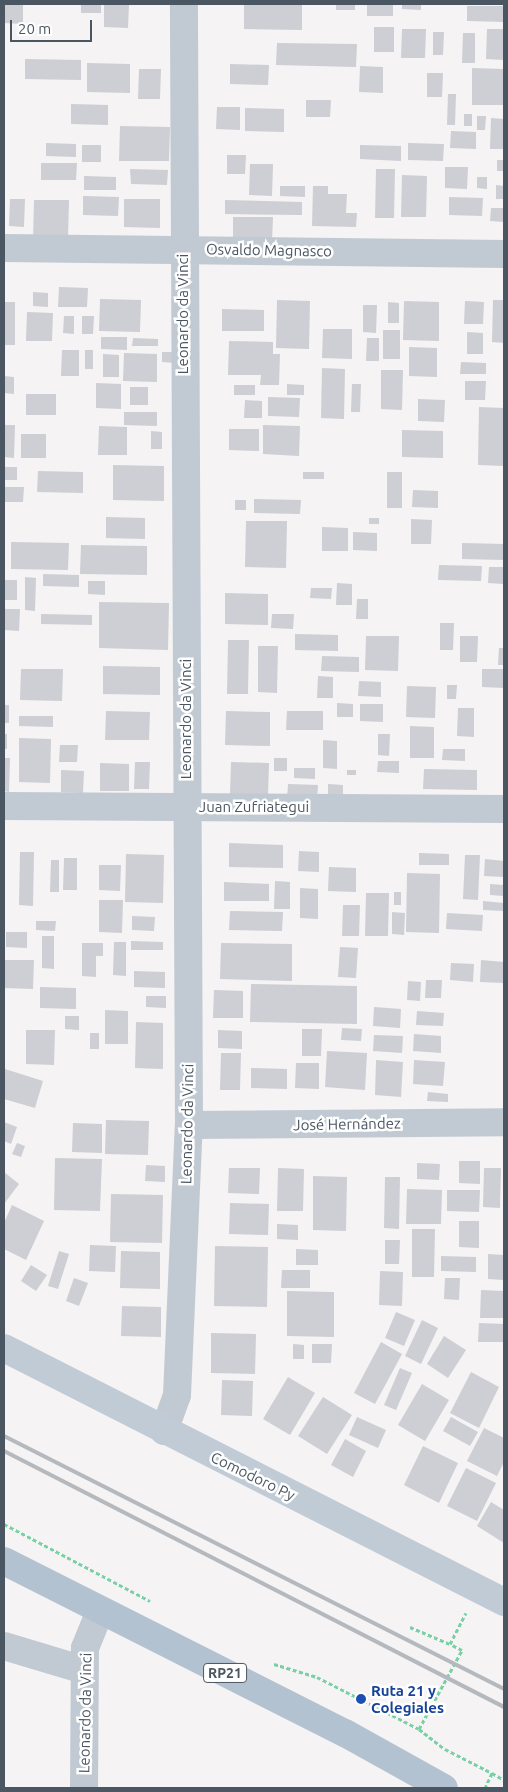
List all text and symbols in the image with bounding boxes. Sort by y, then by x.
scale bar [12,10,95,42]
text: 20 m [18,20,51,37]
street label: Osvaldo Magnasco [206,240,332,260]
street label: Leonardo da Vinci [174,254,192,374]
street label: Leonardo da Vinci [177,659,195,779]
street label: Juan Zufriategui [199,798,309,816]
street label: Leonardo da Vinci [177,1064,197,1184]
street label: José Hernández [293,1114,401,1134]
street label: Comodoro Py [208,1448,298,1504]
street label: Leonardo da Vinci [75,1653,95,1773]
road number: RP21 [202,1662,248,1685]
place label: Ruta 21 y Colegiales [371,1681,444,1716]
marker: Ruta 21 y Colegiales [355,1693,367,1705]

